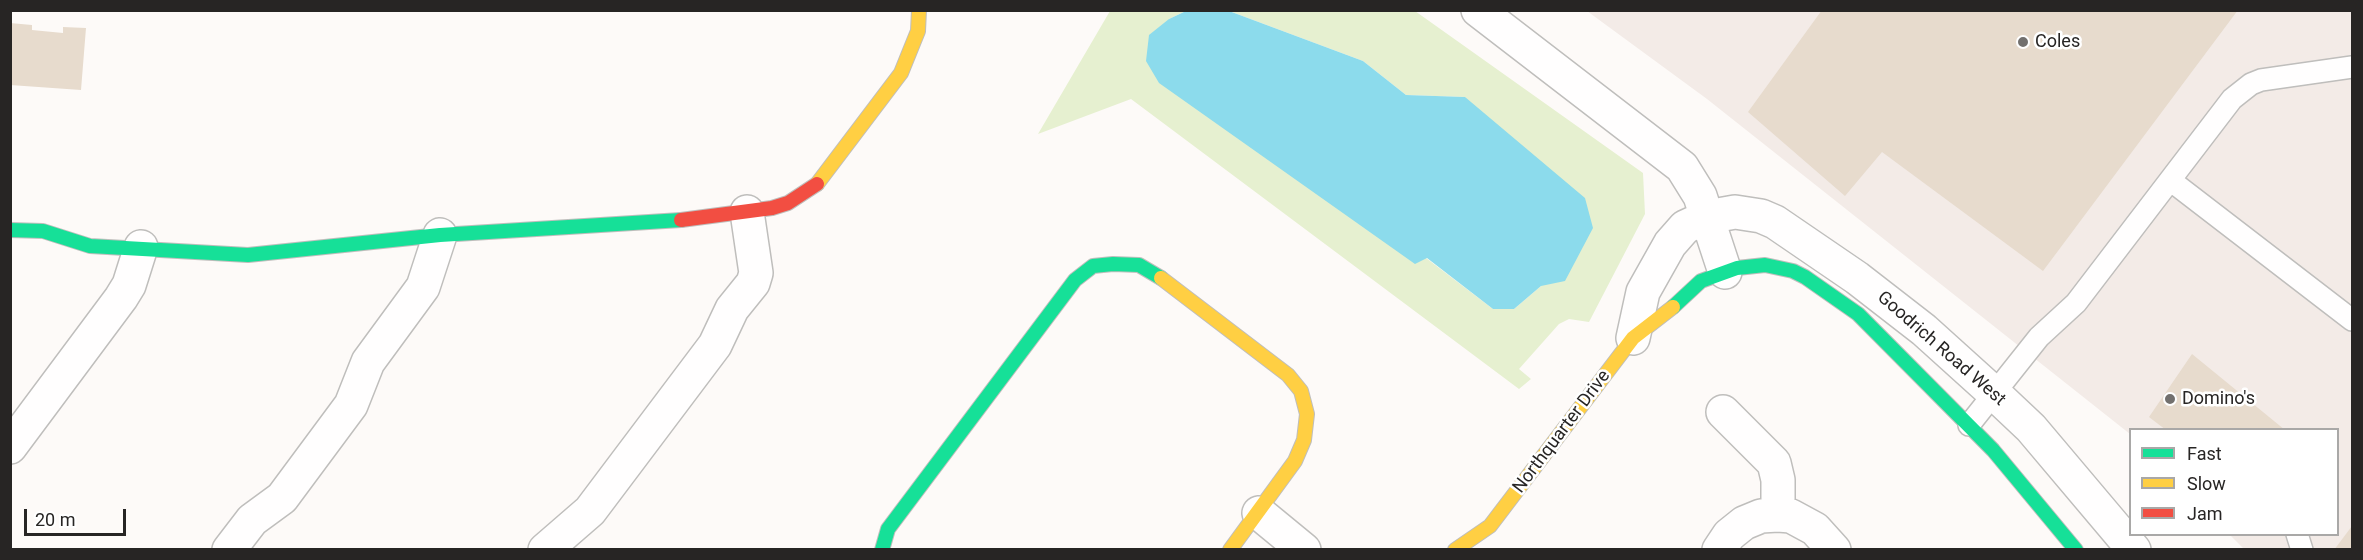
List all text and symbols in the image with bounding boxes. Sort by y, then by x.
place label: Coles [2035,31,2080,53]
marker: Coles [2016,35,2030,49]
street label: Goodrich Road West [1872,287,2010,411]
street label: Northquarter Drive [1509,366,1615,498]
place label: Domino's [2182,388,2255,410]
marker: Domino's [2163,392,2177,406]
legend [2129,428,2339,536]
text: Fast [2187,443,2222,464]
text: Slow [2187,473,2226,494]
scale bar [27,497,129,535]
text: Jam [2187,503,2223,524]
text: 20 m [35,509,75,530]

